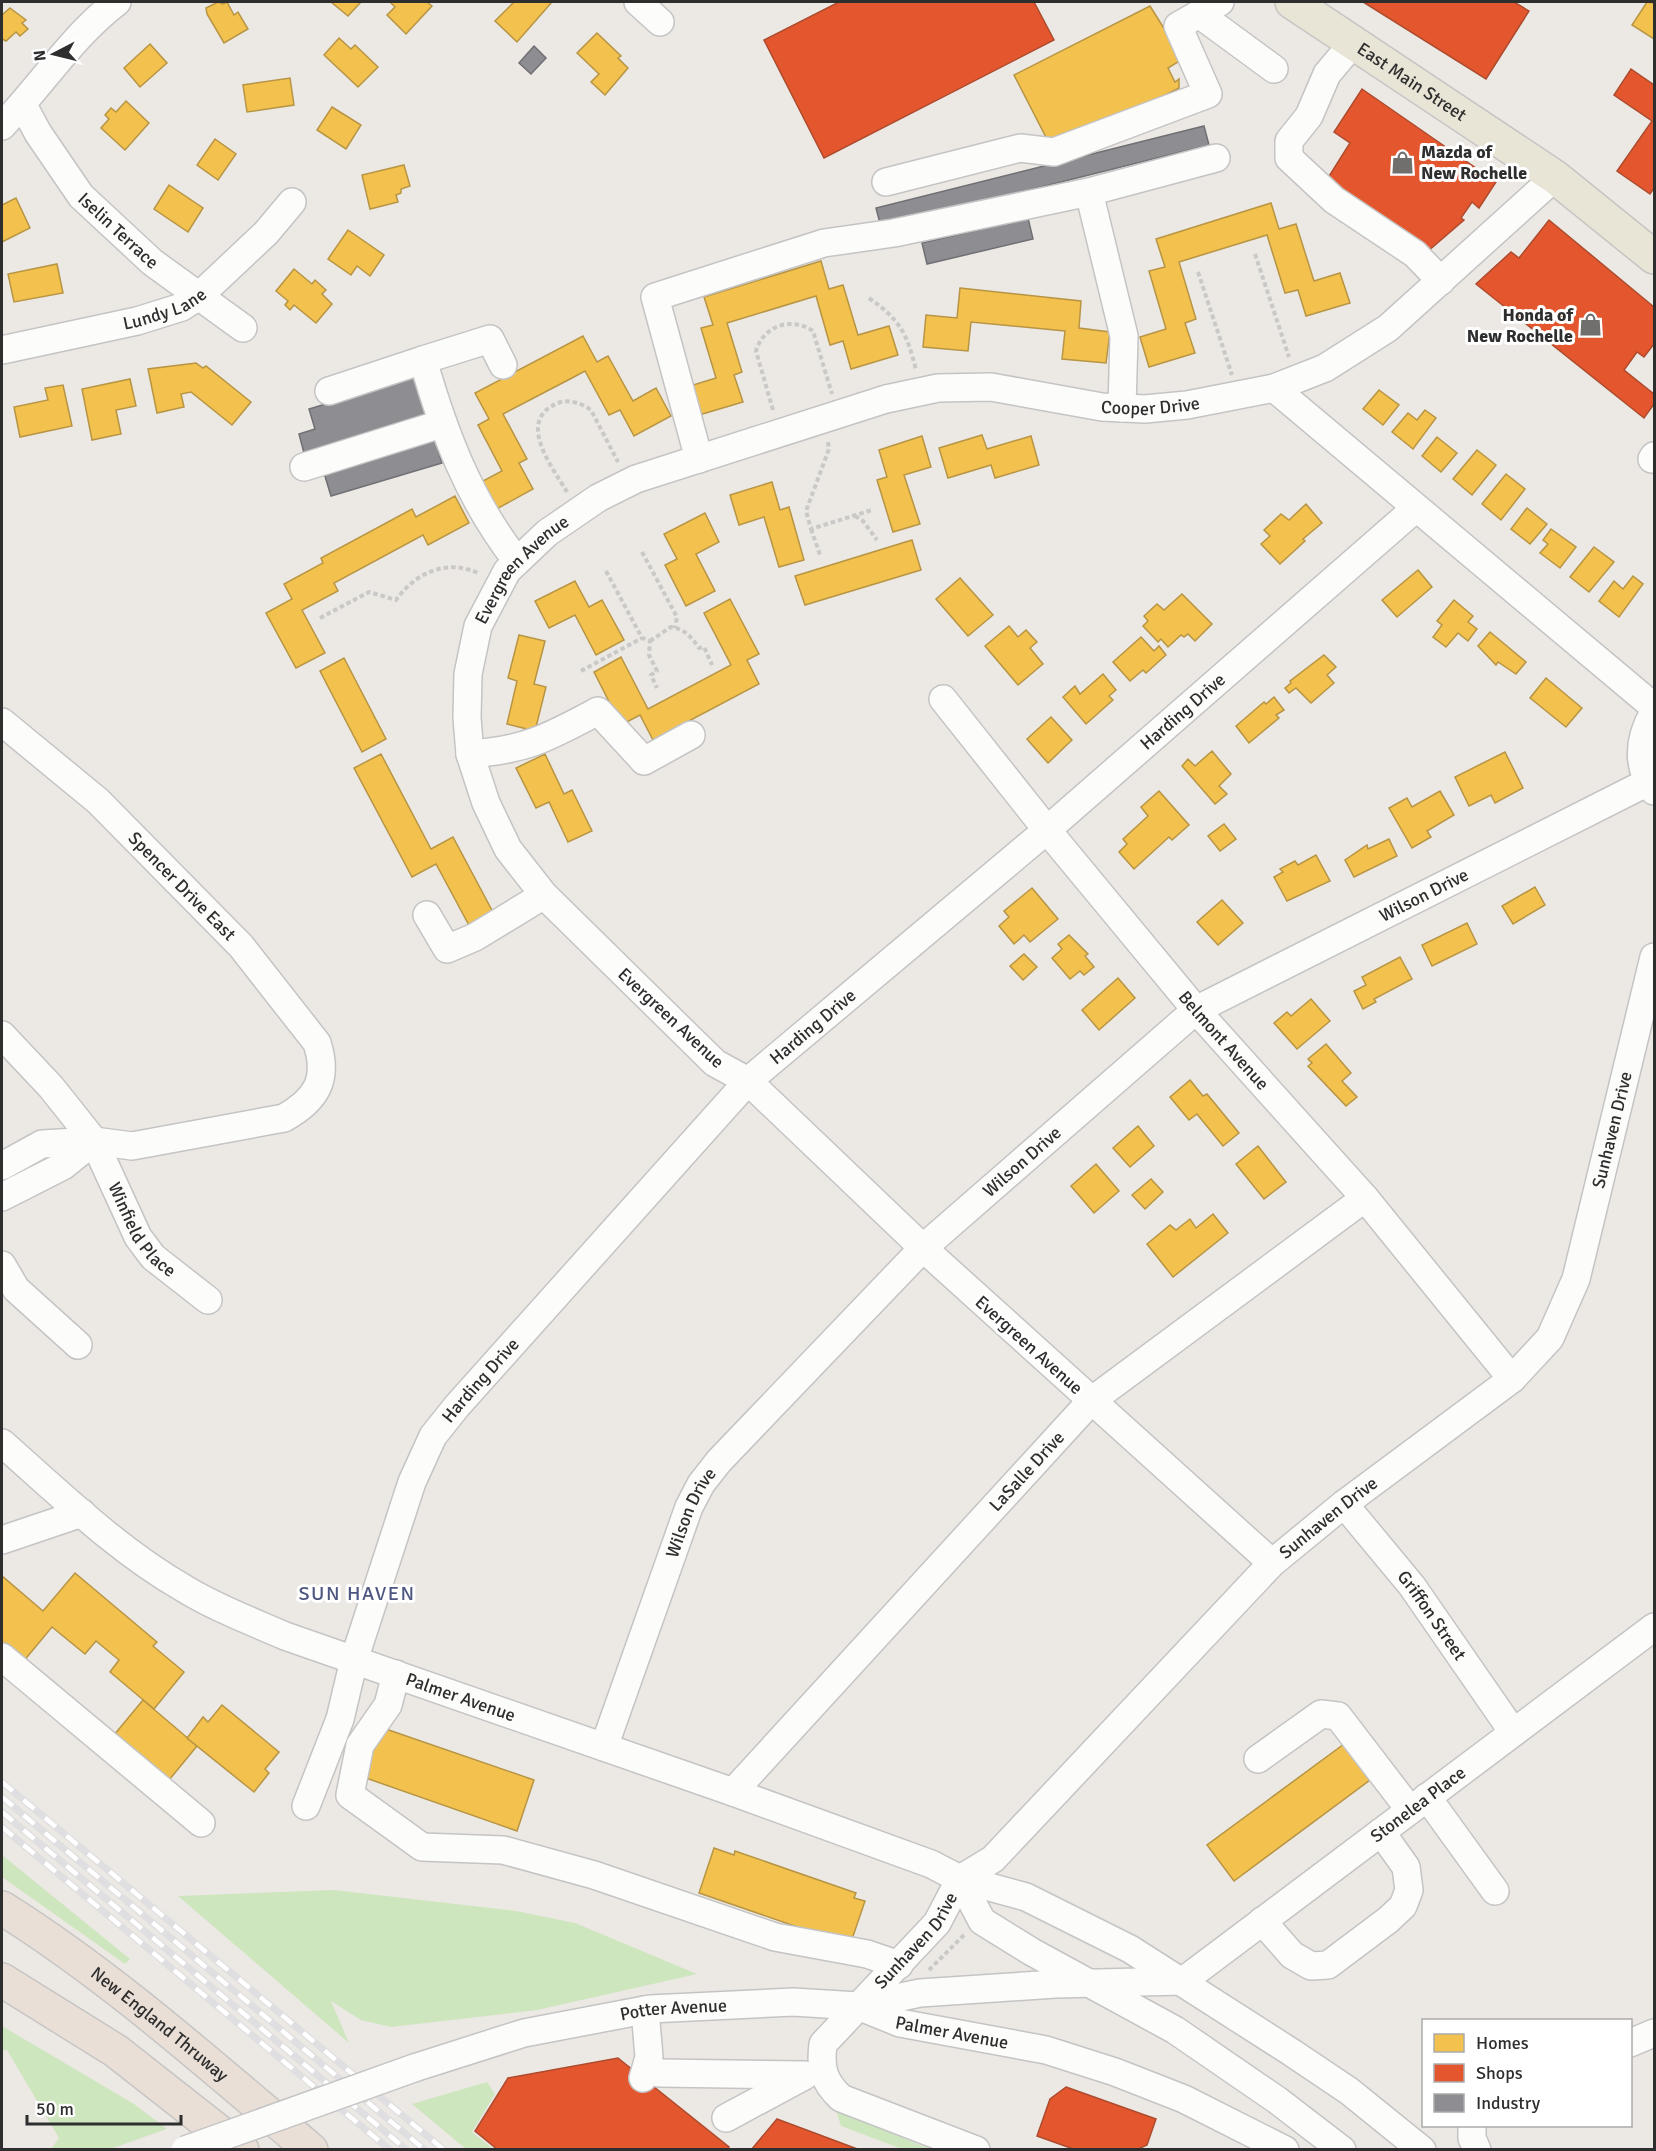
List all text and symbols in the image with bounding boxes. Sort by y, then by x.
north arrow [24,24,84,84]
street label: East Main Street [1353,38,1471,126]
text: N [30,49,51,62]
place label: Mazda of New Rochelle [1421,141,1527,184]
shop icon: Mazda of New Rochelle [1390,149,1416,175]
street label: Iselin Terrace [73,188,163,274]
street label: Lundy Lane [121,284,211,335]
place label: Honda of New Rochelle [1467,304,1574,347]
shop icon: Honda of New Rochelle [1578,312,1604,338]
street label: Cooper Drive [1100,392,1202,420]
street label: Evergreen Avenue [470,510,573,628]
street label: Harding Drive [1136,669,1230,755]
street label: Spencer Drive East [124,827,240,945]
street label: Wilson Drive [1376,863,1472,927]
street label: Evergreen Avenue [613,963,729,1073]
street label: Harding Drive [765,984,860,1069]
street label: Belmont Avenue [1174,986,1274,1095]
street label: Sunhaven Drive [1587,1069,1637,1191]
street label: Wilson Drive [978,1122,1066,1202]
street label: Winfield Place [103,1179,180,1282]
street label: Evergreen Avenue [971,1291,1087,1399]
street label: Harding Drive [437,1333,524,1427]
street label: LaSalle Drive [985,1426,1069,1516]
street label: Wilson Drive [661,1463,721,1561]
street label: Sunhaven Drive [1275,1472,1382,1564]
street label: Griffon Street [1393,1566,1471,1665]
district label: SUN HAVEN [298,1581,416,1606]
street label: Palmer Avenue [403,1668,518,1726]
street label: Stonelea Place [1366,1761,1470,1847]
street label: Sunhaven Drive [870,1889,962,1993]
street label: New England Thruway [86,1962,233,2087]
street label: Potter Avenue [618,1994,727,2025]
street label: Palmer Avenue [893,2011,1010,2054]
legend [1422,2019,1632,2127]
text: Homes [1476,2032,1529,2054]
text: Shops [1476,2062,1523,2084]
scale bar [27,2088,182,2126]
text: Industry [1476,2092,1541,2114]
text: 50 m [36,2098,74,2120]

